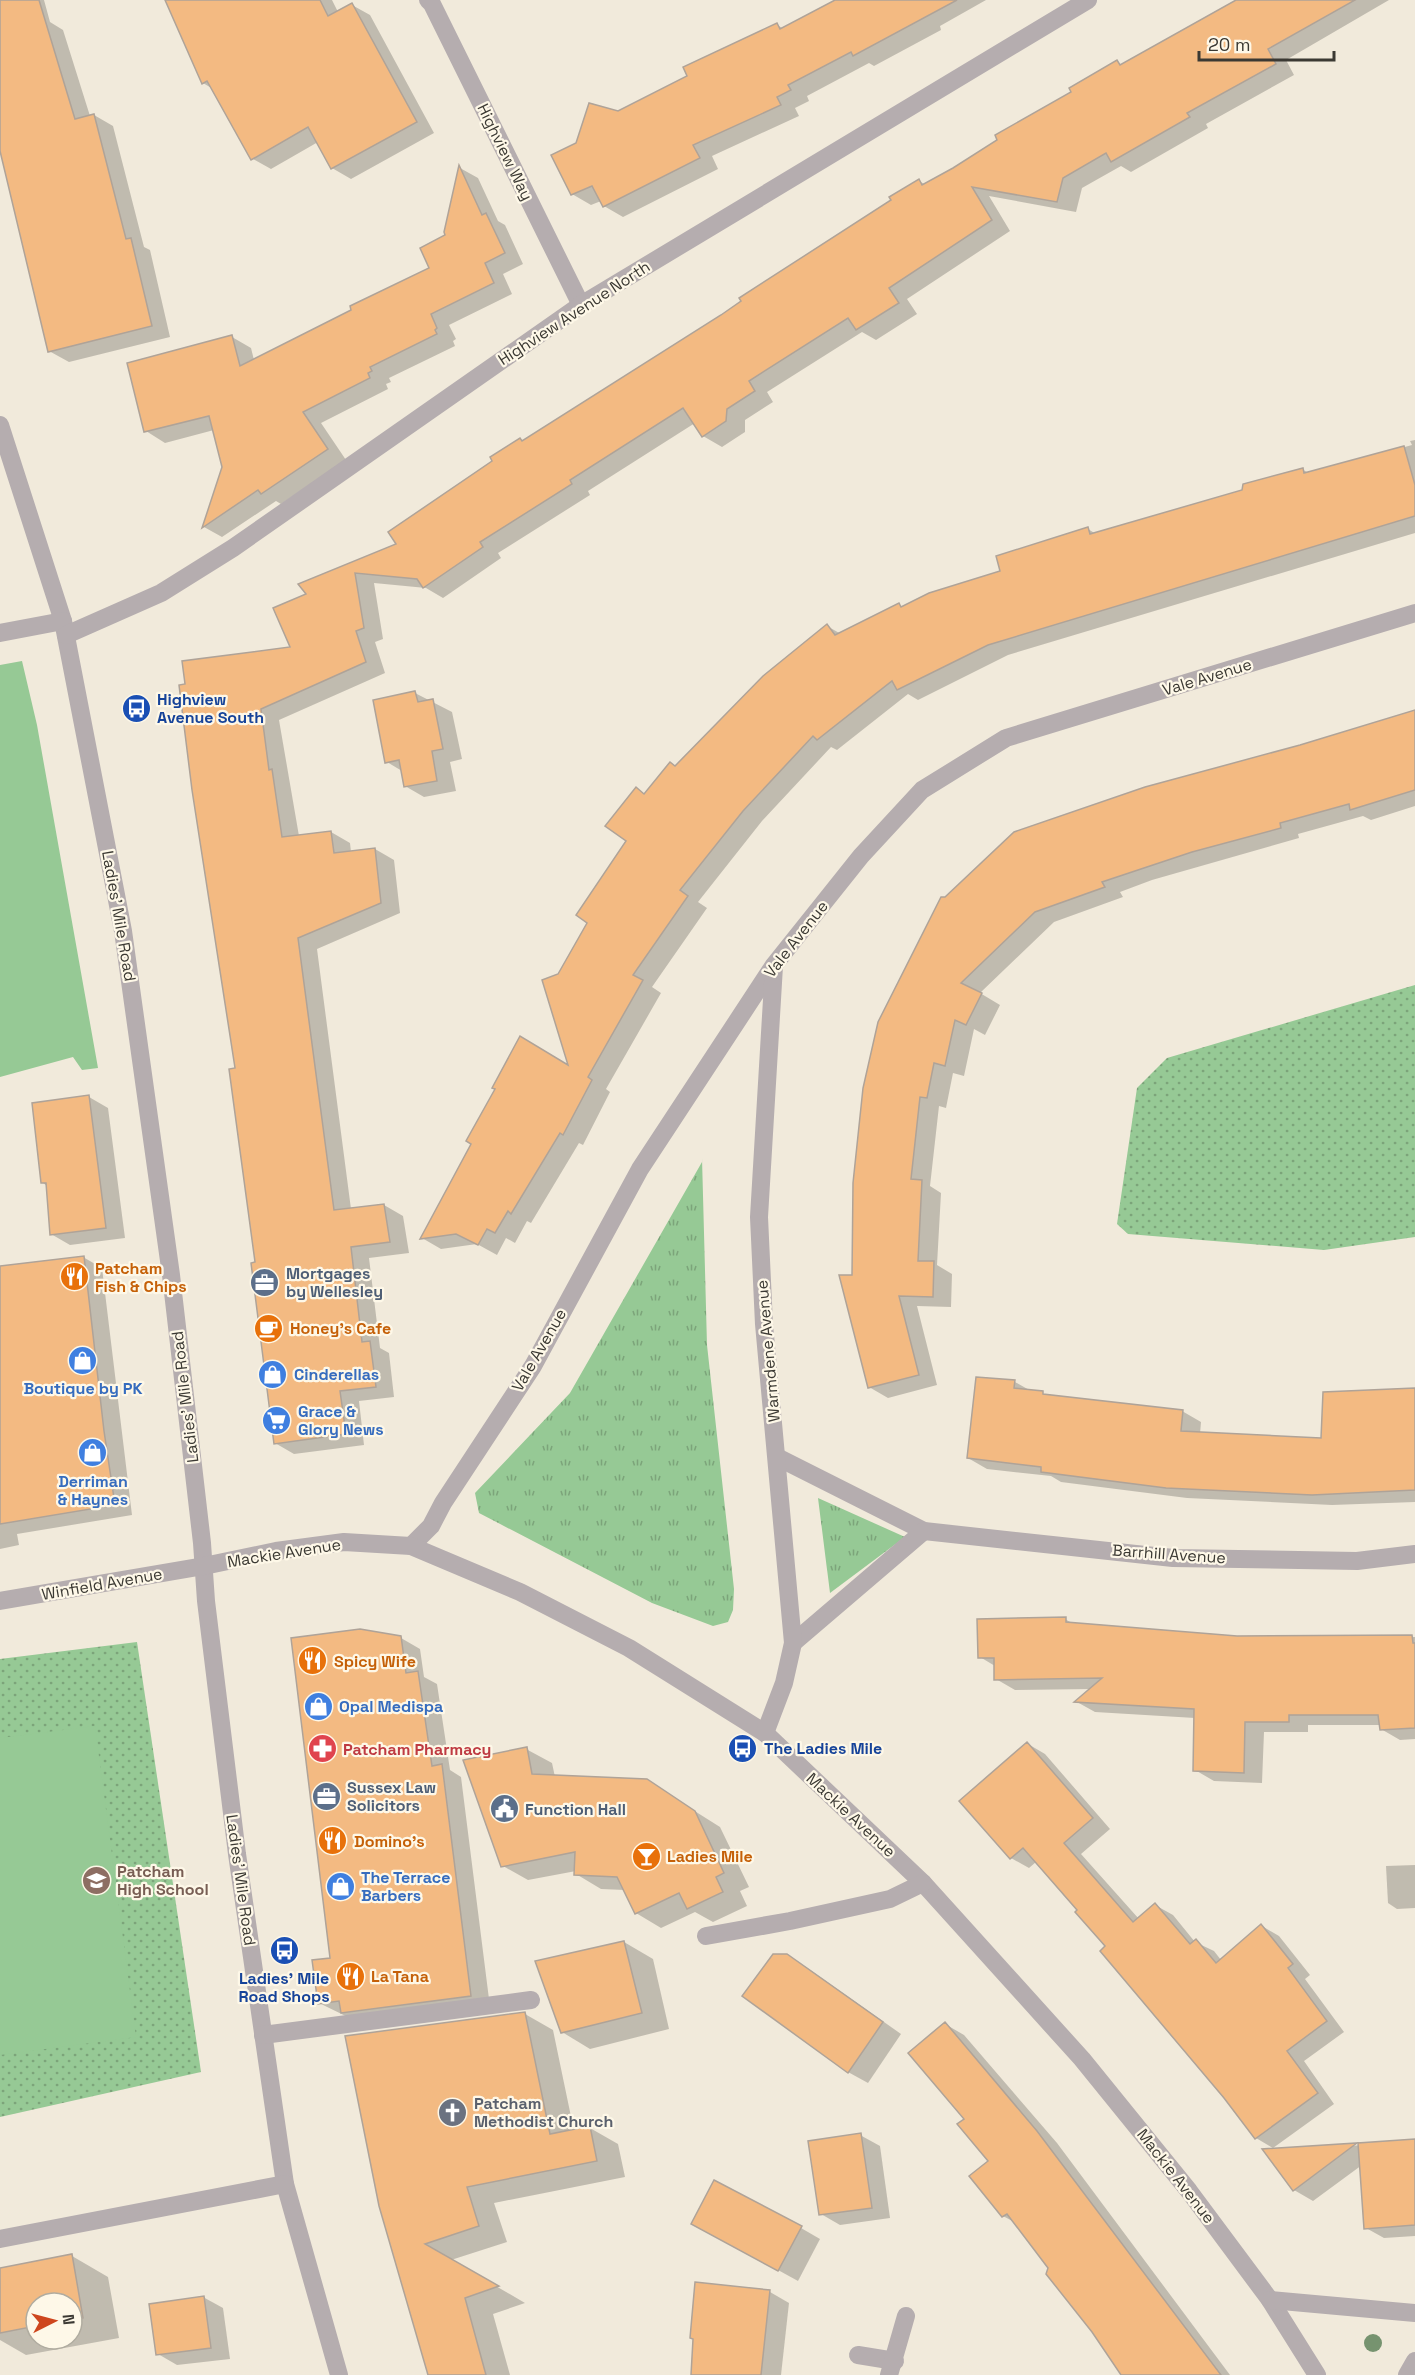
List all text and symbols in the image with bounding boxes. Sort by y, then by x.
scale bar [1199,24,1334,62]
text: 20 m [1208,33,1251,56]
street label: Highview Way [472,100,538,204]
street label: Highview Avenue North [494,256,654,370]
street label: Vale Avenue [1160,653,1254,701]
place label: Highview Avenue South [157,689,264,728]
bus stop icon: Highview Avenue South [120,692,152,724]
street label: Ladies' Mile Road [97,849,141,983]
street label: Vale Avenue [759,896,833,982]
place label: Patcham Fish & Chips [95,1258,187,1297]
restaurant icon: Patcham Fish & Chips [58,1261,90,1293]
place label: Mortgages by Wellesley [286,1263,383,1302]
office icon: Mortgages by Wellesley [249,1266,281,1298]
street label: Warmdene Avenue [751,1279,785,1423]
street label: Vale Avenue [507,1305,571,1395]
cafe icon: Honey's Cafe [253,1312,285,1344]
place label: Honey's Cafe [290,1318,391,1339]
street label: Ladies' Mile Road [167,1330,203,1464]
shop icon: Boutique by PK [67,1344,99,1376]
shop icon: Cinderellas [257,1358,289,1390]
place label: Cinderellas [294,1364,379,1385]
place label: Boutique by PK [24,1378,143,1399]
place label: Grace & Glory News [298,1401,384,1440]
supermarket icon: Grace & Glory News [261,1404,293,1436]
shop icon: Derriman & Haynes [77,1437,109,1469]
place label: Derriman & Haynes [58,1471,128,1510]
street label: Mackie Avenue [226,1534,342,1572]
street label: Barrhill Avenue [1111,1540,1227,1568]
street label: Winfield Avenue [40,1563,164,1605]
restaurant icon: Spicy Wife [297,1645,329,1677]
place label: Spicy Wife [334,1651,416,1672]
shop icon: Opal Medispa [302,1690,334,1722]
place label: Opal Medispa [339,1696,443,1717]
bus stop icon: The Ladies Mile [727,1732,759,1764]
pharmacy icon: Patcham Pharmacy [306,1733,338,1765]
place label: The Ladies Mile [764,1738,882,1759]
place label: Patcham Pharmacy [343,1739,491,1760]
street label: Mackie Avenue [802,1768,900,1862]
place label: Sussex Law Solicitors [347,1777,436,1816]
office icon: Sussex Law Solicitors [310,1780,342,1812]
public building icon: Function Hall [488,1793,520,1825]
place label: Function Hall [525,1799,626,1820]
street label: Ladies' Mile Road [221,1813,261,1947]
restaurant icon: Domino's [317,1825,349,1857]
place label: Domino's [354,1831,425,1852]
bar icon: Ladies Mile [630,1840,662,1872]
place label: Ladies Mile [667,1846,753,1867]
place label: Patcham High School [117,1861,209,1900]
school or university icon: Patcham High School [80,1864,112,1896]
place label: The Terrace Barbers [361,1867,450,1906]
shop icon: The Terrace Barbers [324,1870,356,1902]
bus stop icon: Ladies' Mile Road Shops [268,1934,300,1966]
restaurant icon: La Tana [334,1960,366,1992]
place label: La Tana [371,1966,429,1987]
place label: Ladies' Mile Road Shops [238,1968,330,2007]
place label: Patcham Methodist Church [474,2093,613,2132]
church icon: Patcham Methodist Church [437,2096,469,2128]
street label: Mackie Avenue [1132,2124,1220,2228]
north arrow [24,2291,84,2351]
text: N [57,2313,79,2326]

